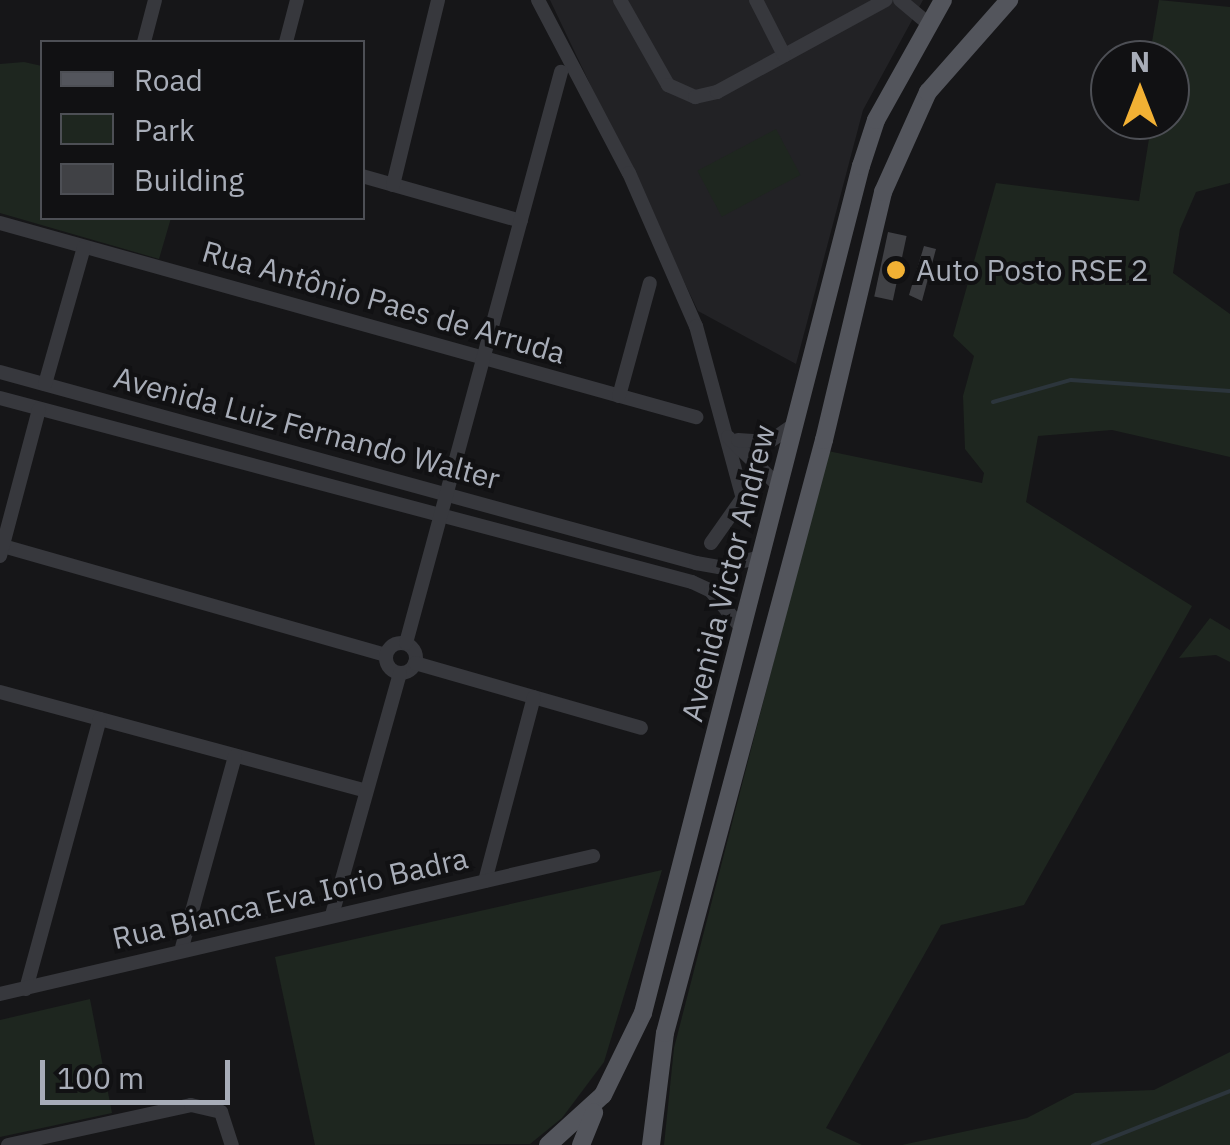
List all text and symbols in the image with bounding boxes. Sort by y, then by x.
legend [40,40,365,220]
north arrow [1090,40,1190,140]
text: N [1130,43,1150,80]
text: Road [134,60,203,99]
text: Park [134,110,195,149]
text: Building [134,160,244,199]
street label: Rua Antônio Paes de Arruda [198,233,570,371]
place label: Auto Posto RSE 2 [916,252,1149,288]
marker: Auto Posto RSE 2 [885,259,907,281]
street label: Avenida Luiz Fernando Walter [110,359,504,497]
street label: Avenida Victor Andrew [674,421,782,725]
street label: Rua Bianca Eva Iorio Badra [109,840,471,956]
scale bar [45,1040,235,1102]
text: 100 m [57,1058,144,1097]

